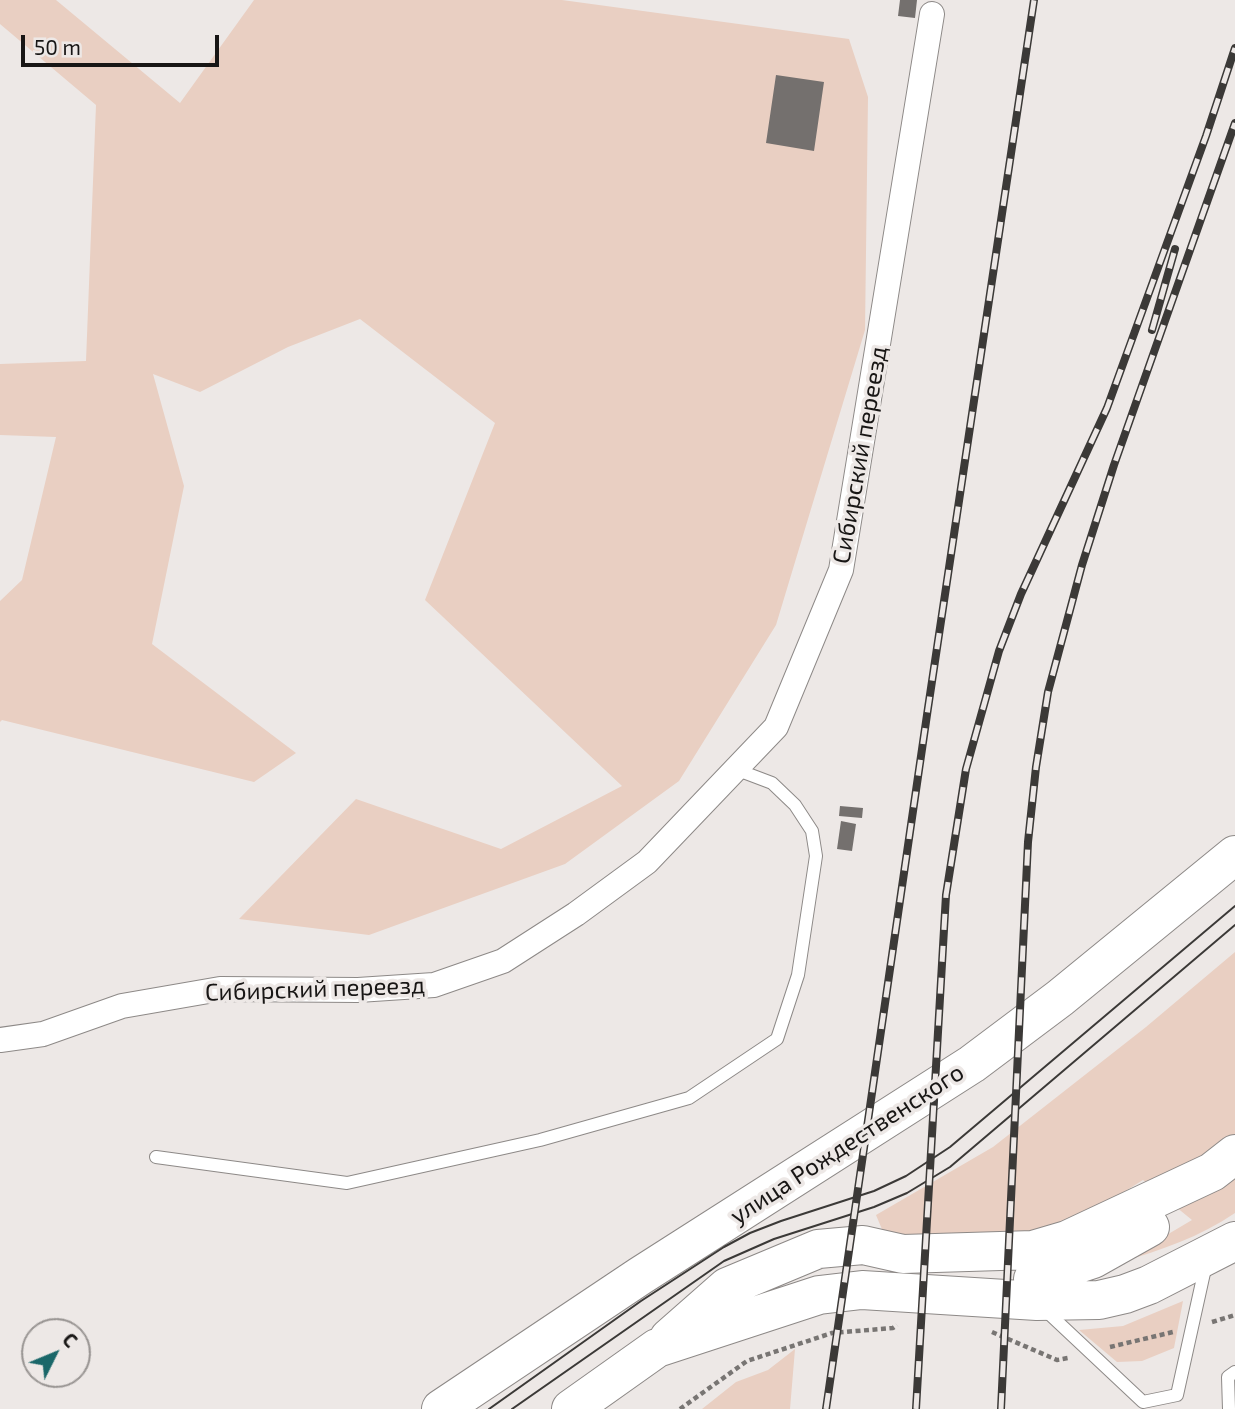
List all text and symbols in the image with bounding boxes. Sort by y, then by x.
scale bar [24,21,222,65]
text: 50 m [34,34,81,59]
street label: Сибирский переезд [827,344,893,566]
street label: Сибирский переезд [204,971,426,1007]
street label: улица Рождественского [725,1058,969,1230]
north arrow [21,1318,91,1388]
text: С [58,1328,82,1352]

